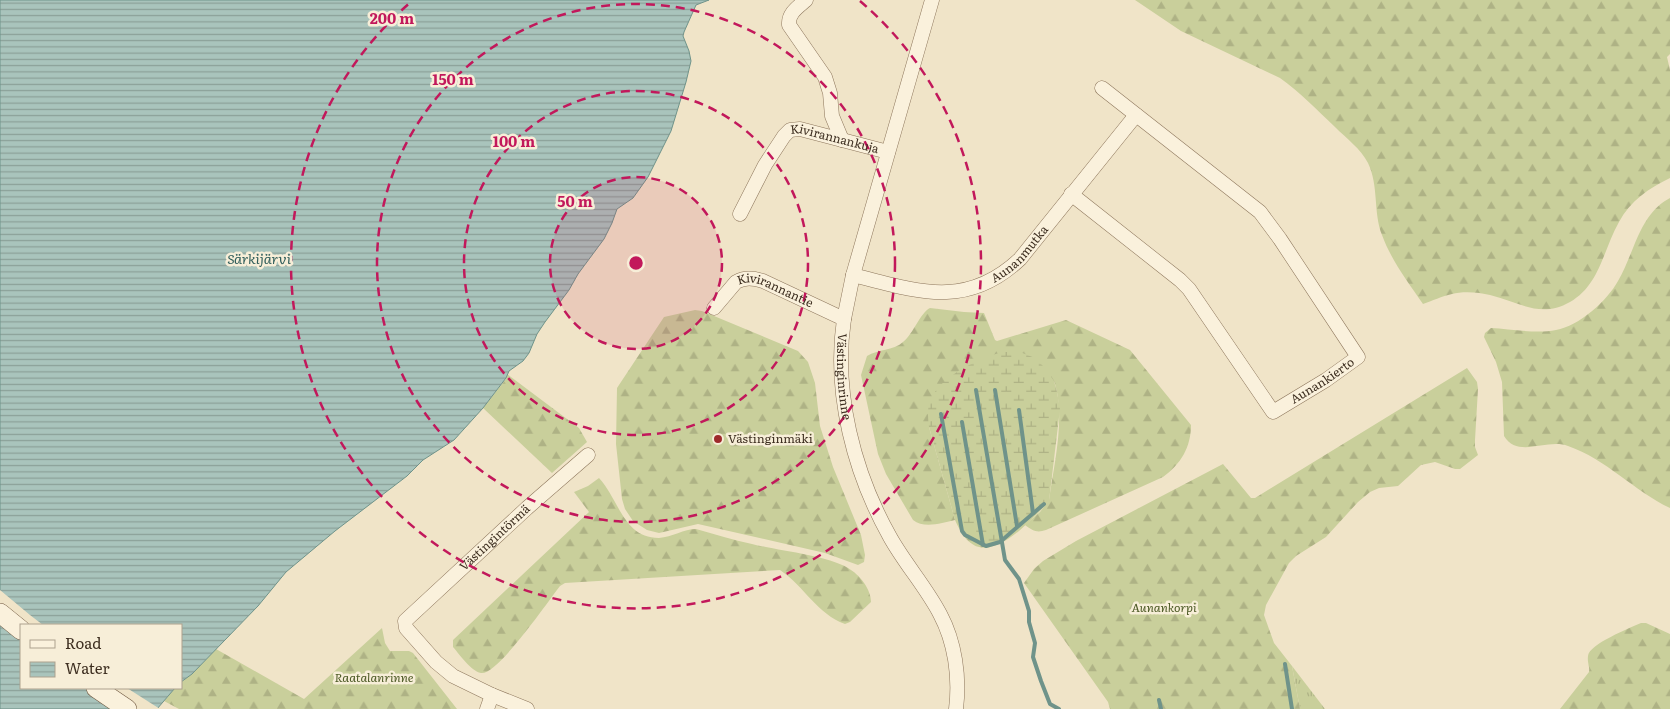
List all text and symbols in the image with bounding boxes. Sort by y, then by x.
text: 200 m [370,6,414,29]
text: 150 m [432,67,474,90]
street label: Kivirannankuja [789,119,882,157]
text: 100 m [493,129,535,152]
text: 50 m [557,189,593,212]
street label: Aunanmutka [987,221,1052,286]
water label: Särkijärvi [227,248,292,268]
centre of rings [627,254,645,272]
street label: Kivirannantie [734,268,817,311]
street label: Västinginrinne [833,333,857,421]
street label: Aunankierto [1287,353,1358,408]
place label: Västinginmäki [728,429,813,447]
marker: Västinginmäki [712,433,724,445]
street label: Västingintörmä [455,499,534,574]
park label: Aunankorpi [1131,598,1197,616]
legend [20,624,182,689]
text: Road [65,631,101,654]
text: Water [65,656,110,679]
park label: Raatalanrinne [334,668,414,686]

